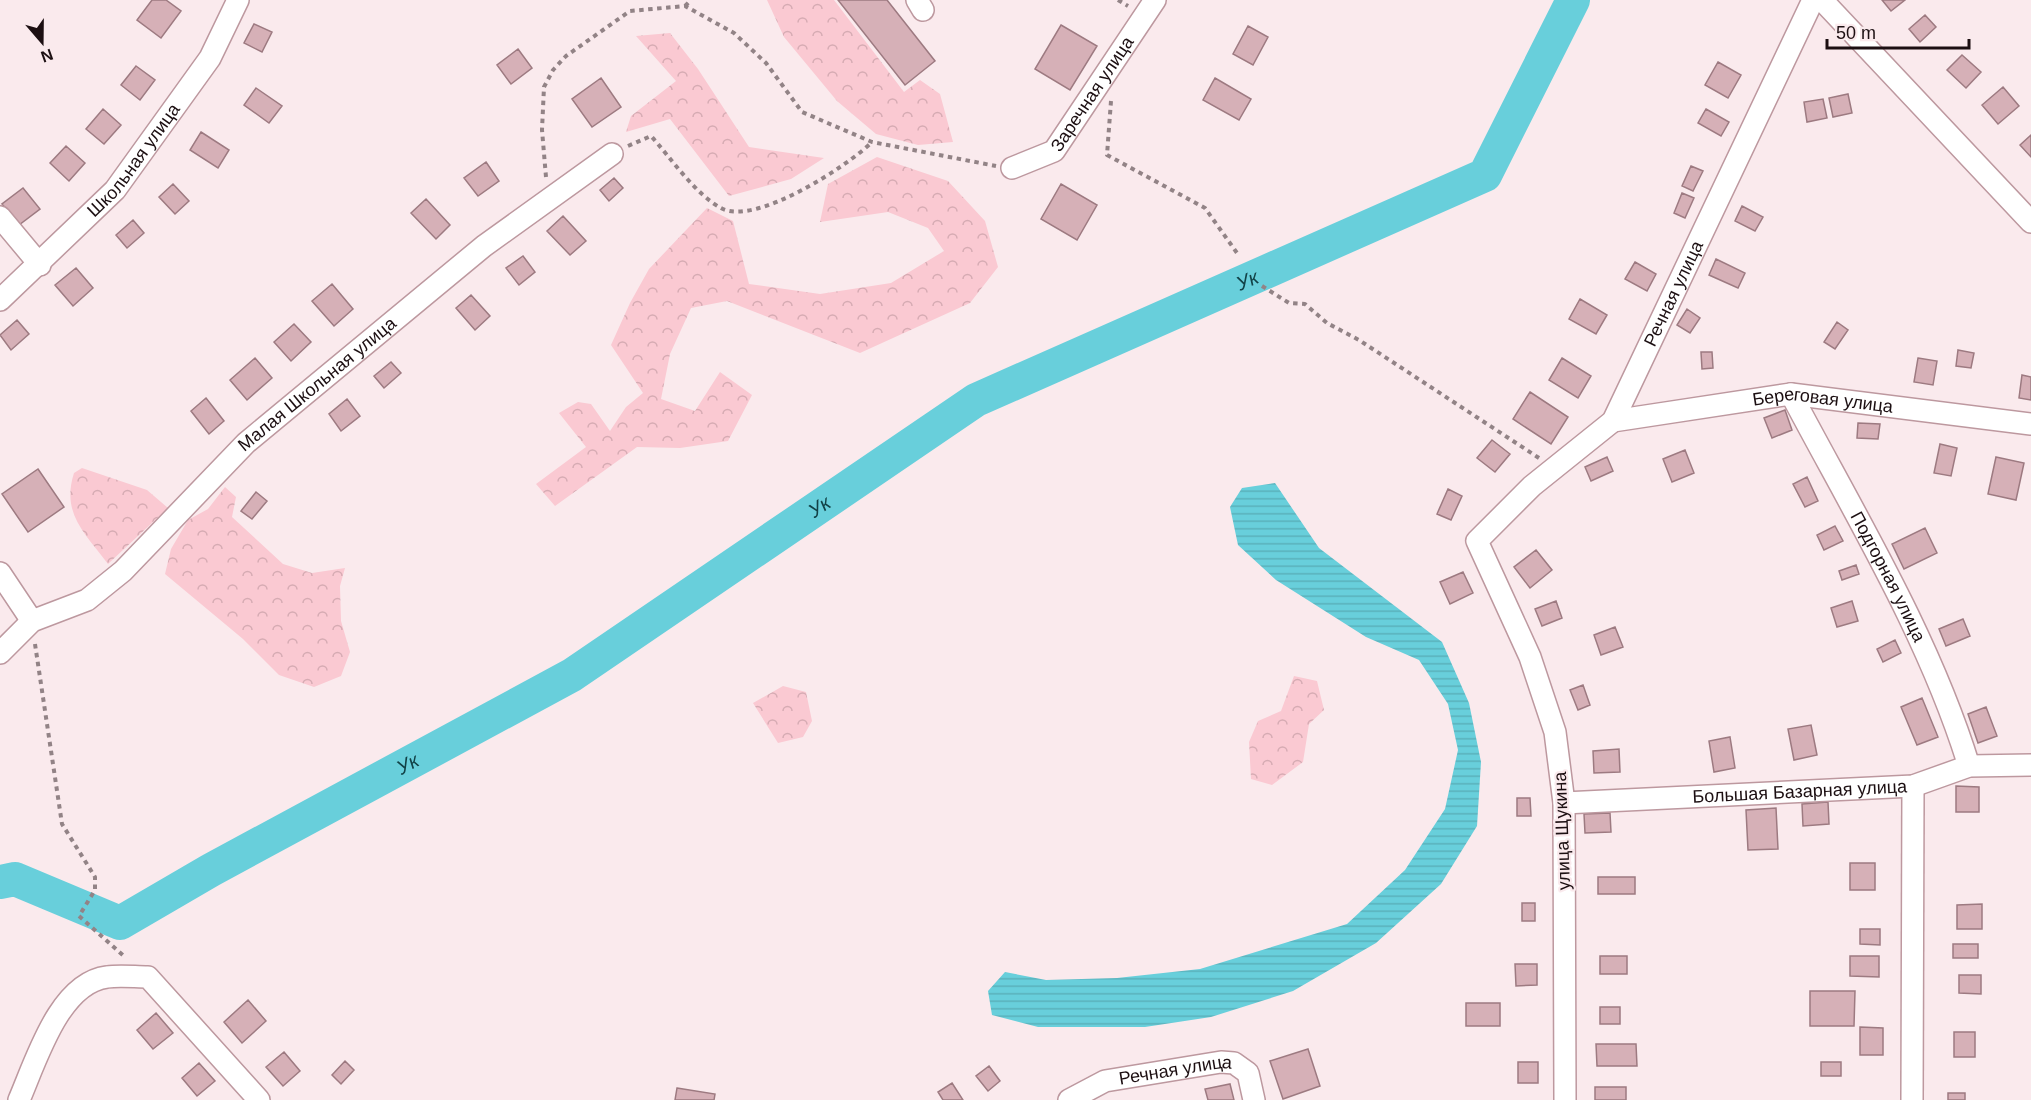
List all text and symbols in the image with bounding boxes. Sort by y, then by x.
north arrow [12,12,72,72]
scale bar [1827,12,1970,50]
text: 50 m [1836,23,1876,43]
street label: Заречная улица [1047,32,1138,155]
text: N [39,46,55,66]
street label: Школьная улица [83,99,184,221]
street label: Речная улица [1640,237,1708,349]
water label: Ук [1232,265,1263,295]
street label: Малая Школьная улица [234,313,401,455]
street label: Береговая улица [1751,384,1895,417]
water label: Ук [803,490,836,522]
street label: Подгорная улица [1847,508,1930,646]
water label: Ук [392,748,424,779]
street label: улица Щукина [1550,770,1574,891]
street label: Большая Базарная улица [1692,776,1908,807]
street label: Речная улица [1117,1052,1234,1089]

